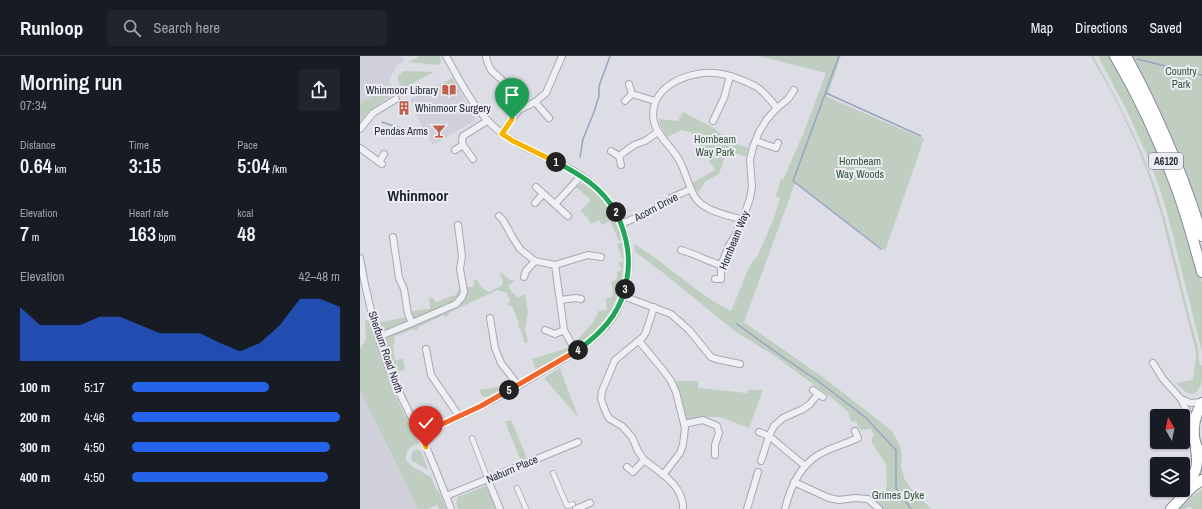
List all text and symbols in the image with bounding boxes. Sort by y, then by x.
search box [107,10,387,46]
text: Runloop [20,15,83,41]
icon: search [121,17,143,39]
text: Search here [153,17,220,38]
text: Map [1031,19,1053,37]
text: Directions [1075,19,1127,37]
text: Saved [1149,19,1182,37]
park label: Country Park [1165,64,1197,91]
text: Morning run [20,67,123,97]
button: share [298,69,340,111]
pin [495,78,529,119]
library icon: Whinmoor Library [441,82,457,98]
place label: Whinmoor Library [366,83,438,97]
icon: arrive [501,84,523,106]
text: 07:34 [20,97,47,114]
building icon: Whinmoor Surgery [396,100,412,116]
place label: Whinmoor Surgery [415,101,491,115]
bar icon: Pendas Arms [431,123,447,139]
place label: Pendas Arms [374,124,428,138]
park label: Hornbeam Way Park [694,132,736,159]
text: Distance [20,138,56,152]
text: Time [129,138,149,152]
text: Pace [237,138,258,152]
text: 0.64 [20,152,52,179]
text: 3:15 [129,152,161,179]
text: 5:04 [237,152,270,179]
pin: 1 [546,152,566,172]
road number: A6120 [1149,153,1183,169]
park label: Hornbeam Way Woods [836,154,885,181]
text: 1 [553,155,559,169]
text: km [52,162,66,176]
text: /km [270,162,287,176]
district label: Whinmoor [388,185,449,206]
street label: Acorn Drive [631,190,680,225]
pin: 2 [606,202,626,222]
text: 2 [613,205,619,219]
text: Elevation [20,206,58,220]
text: Heart rate [129,206,169,220]
text: kcal [237,206,253,220]
street label: Hornbeam Way [716,208,752,272]
text: 7 [20,220,29,247]
text: 163 [129,220,156,247]
text: 48 [237,220,256,247]
text: m [29,230,39,244]
text: bpm [156,230,176,244]
text: Elevation [20,268,64,285]
text: 42–48 m [299,268,340,285]
pin: 3 [615,279,635,299]
text: 3 [622,282,628,296]
street label: Sherburn Road North [365,309,407,395]
pin: 4 [568,340,588,360]
text: 4 [575,343,581,357]
text: 100 m [20,379,50,396]
text: 5:17 [84,379,105,396]
pin: 5 [499,380,519,400]
text: 5 [506,383,512,397]
pin [409,406,443,447]
text: 200 m [20,409,50,426]
text: 4:46 [84,409,105,426]
north arrow [1150,409,1190,449]
map controls [1150,409,1190,497]
icon: check [415,412,437,434]
text: 300 m [20,439,50,456]
text: 4:50 [84,439,105,456]
street label: Naburn Place [484,452,540,486]
button: layers [1150,457,1190,497]
text: 400 m [20,469,50,486]
text: 4:50 [84,469,105,486]
park label: Grimes Dyke [872,488,924,502]

